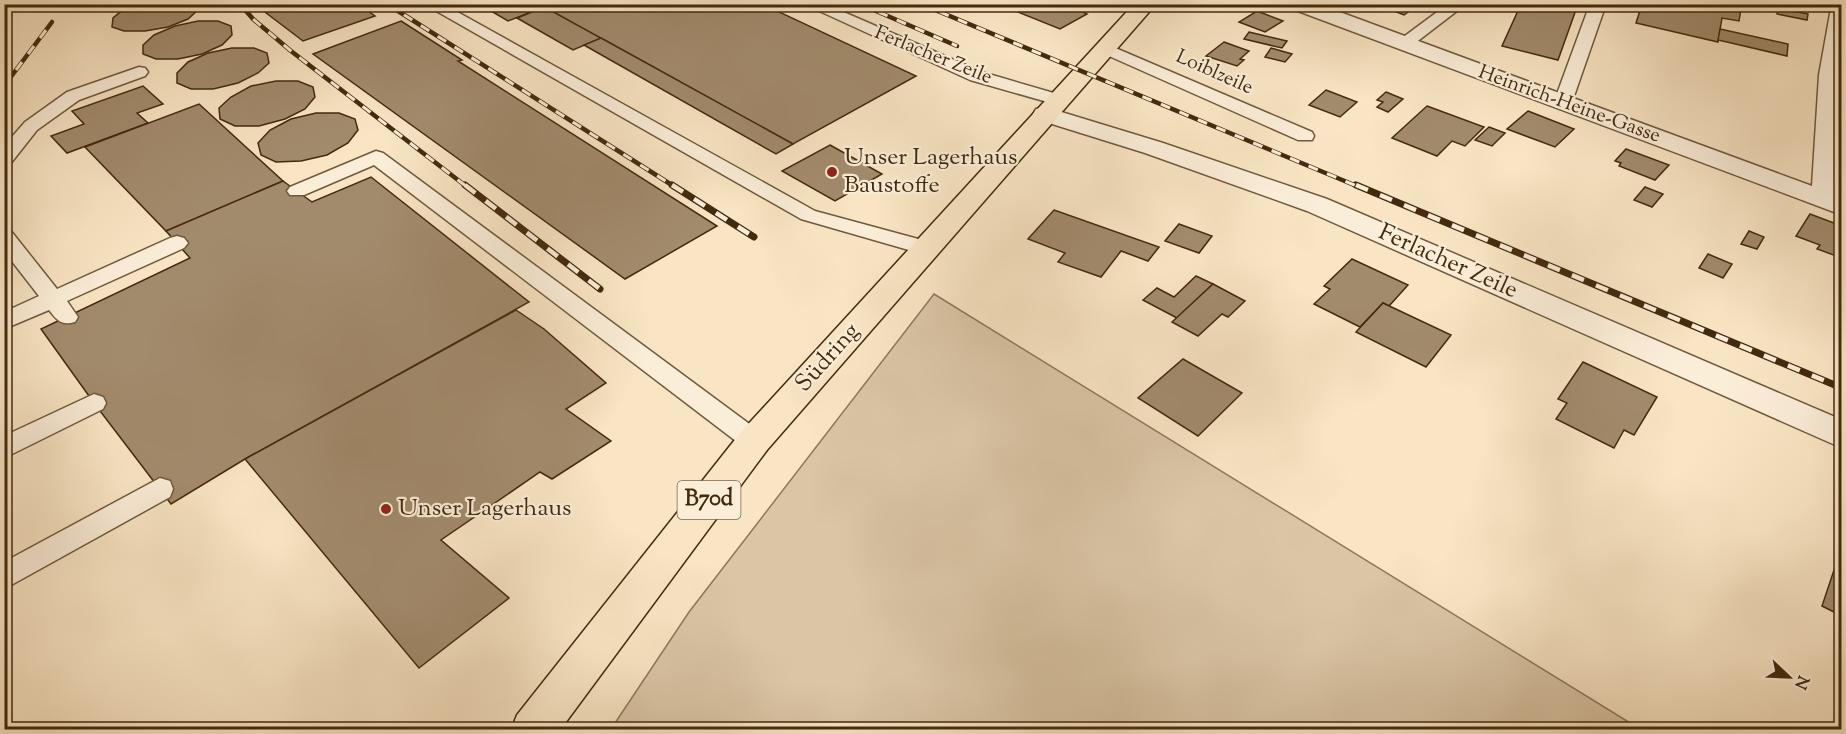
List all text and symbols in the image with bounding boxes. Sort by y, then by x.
street label: Ferlacher Zeile [870,19,996,93]
street label: Loiblzeile [1171,43,1257,103]
street label: Heinrich-Heine-Gasse [1474,59,1664,151]
place label: Unser Lagerhaus Baustoffe [844,141,1017,203]
marker: Unser Lagerhaus Baustoffe [825,165,839,179]
street label: Ferlacher Zeile [1373,216,1523,308]
street label: Südring [788,316,869,400]
road number: B70d [678,481,740,519]
place label: Unser Lagerhaus [398,492,571,526]
marker: Unser Lagerhaus [379,502,393,516]
north arrow [1759,647,1819,707]
text: N [1787,672,1814,692]

